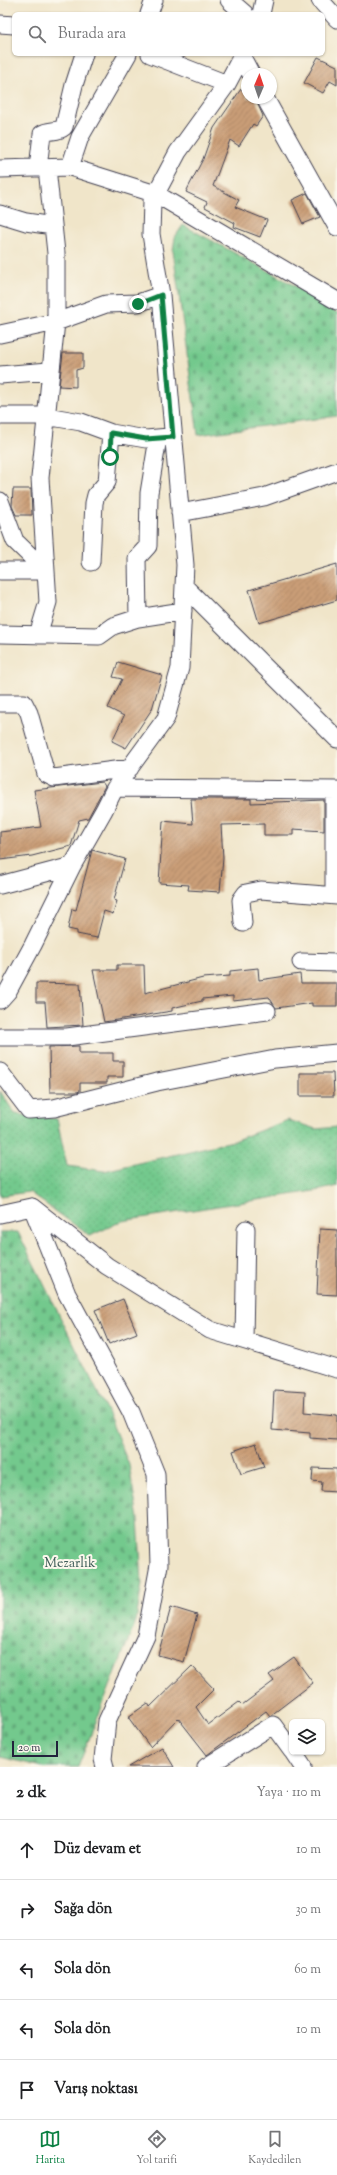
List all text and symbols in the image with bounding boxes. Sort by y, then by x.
search box [12,12,325,56]
icon: search [26,23,48,45]
text: Burada ara [58,24,126,45]
north arrow [241,68,277,104]
route end [129,295,147,313]
route start [101,448,119,466]
park label: Mezarlık [44,1554,96,1574]
map controls [289,1719,325,1755]
button: layers [289,1719,325,1755]
scale bar [12,1739,58,1758]
text: 20 m [18,1740,40,1756]
text: 2 dk [16,1781,47,1805]
text: Yaya · 110 m [256,1784,321,1802]
icon: ahead [16,1839,38,1861]
text: Düz devam et [54,1839,141,1860]
text: 10 m [296,1841,321,1859]
icon: right [16,1899,38,1921]
text: Sağa dön [54,1899,112,1920]
text: 30 m [295,1901,321,1919]
icon: left [16,1959,38,1981]
text: Sola dön [54,1959,111,1980]
text: 60 m [294,1961,321,1979]
icon: left [16,2019,38,2041]
text: Sola dön [54,2019,111,2040]
text: 10 m [296,2021,321,2039]
icon: arrive [16,2079,38,2101]
text: Varış noktası [54,2079,138,2100]
tab: Harita [36,2128,65,2168]
tab: Yol tarifi [136,2128,177,2168]
tab: Kaydedilen [248,2128,301,2168]

